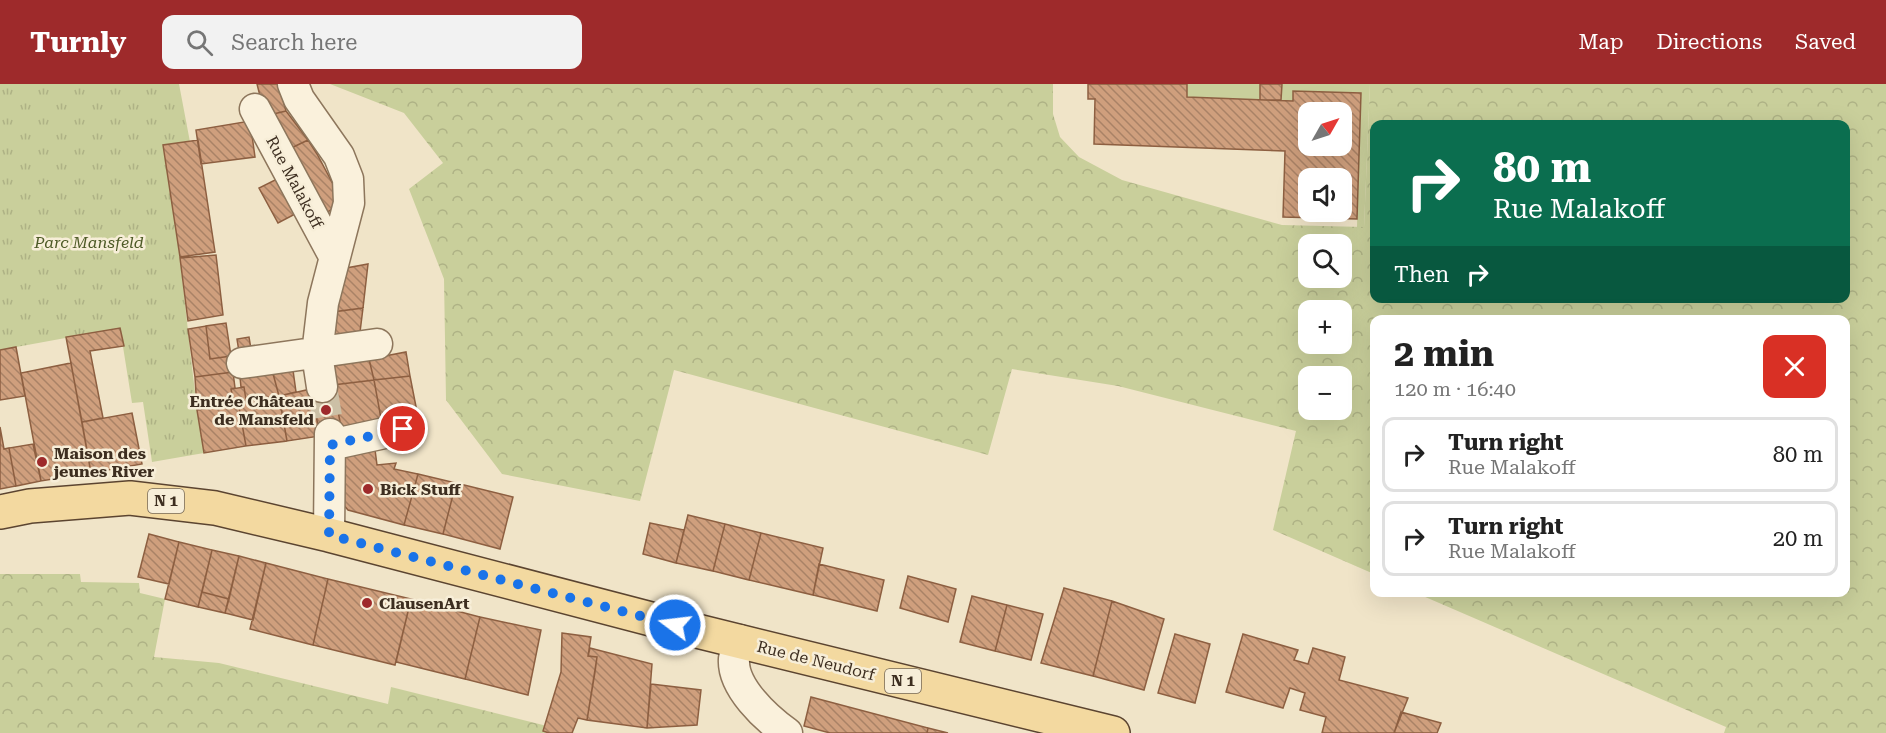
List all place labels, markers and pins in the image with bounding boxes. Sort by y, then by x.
place label: Entrée Château de Mansfeld [189,392,314,429]
marker: Entrée Château de Mansfeld [319,403,333,417]
pin [377,403,428,454]
place label: Maison des jeunes River [52,444,154,481]
marker: Maison des jeunes River [35,455,49,469]
place label: Bick Stuff [380,480,461,499]
marker: Bick Stuff [361,482,375,496]
place label: ClausenArt [379,594,470,613]
marker: ClausenArt [360,596,374,610]

